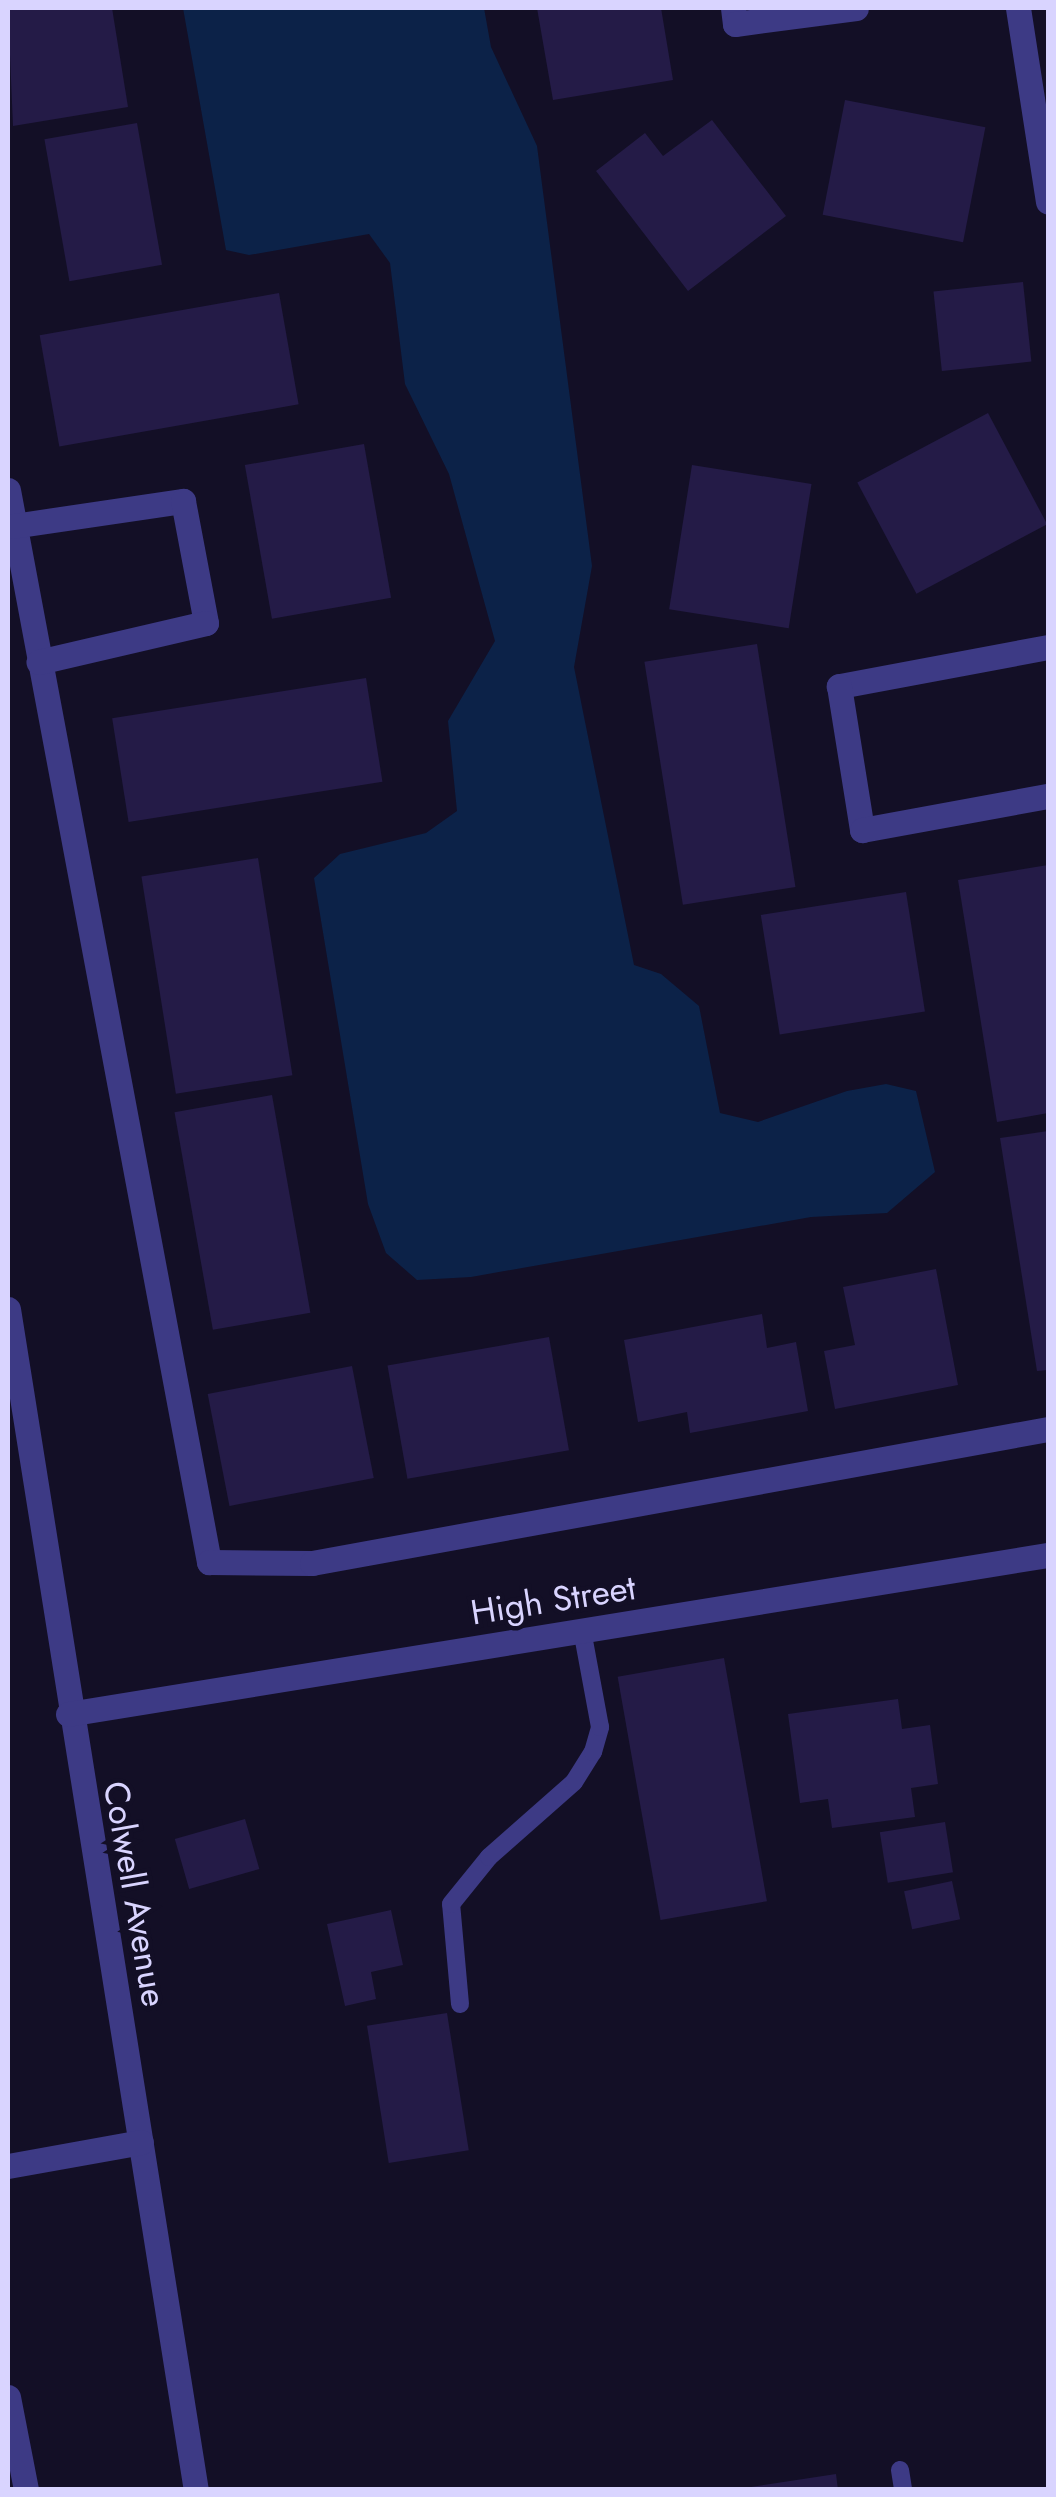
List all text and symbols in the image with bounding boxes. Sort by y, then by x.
street label: High Street [468,1566,638,1634]
street label: Colwell Avenue [95,1778,175,2010]

